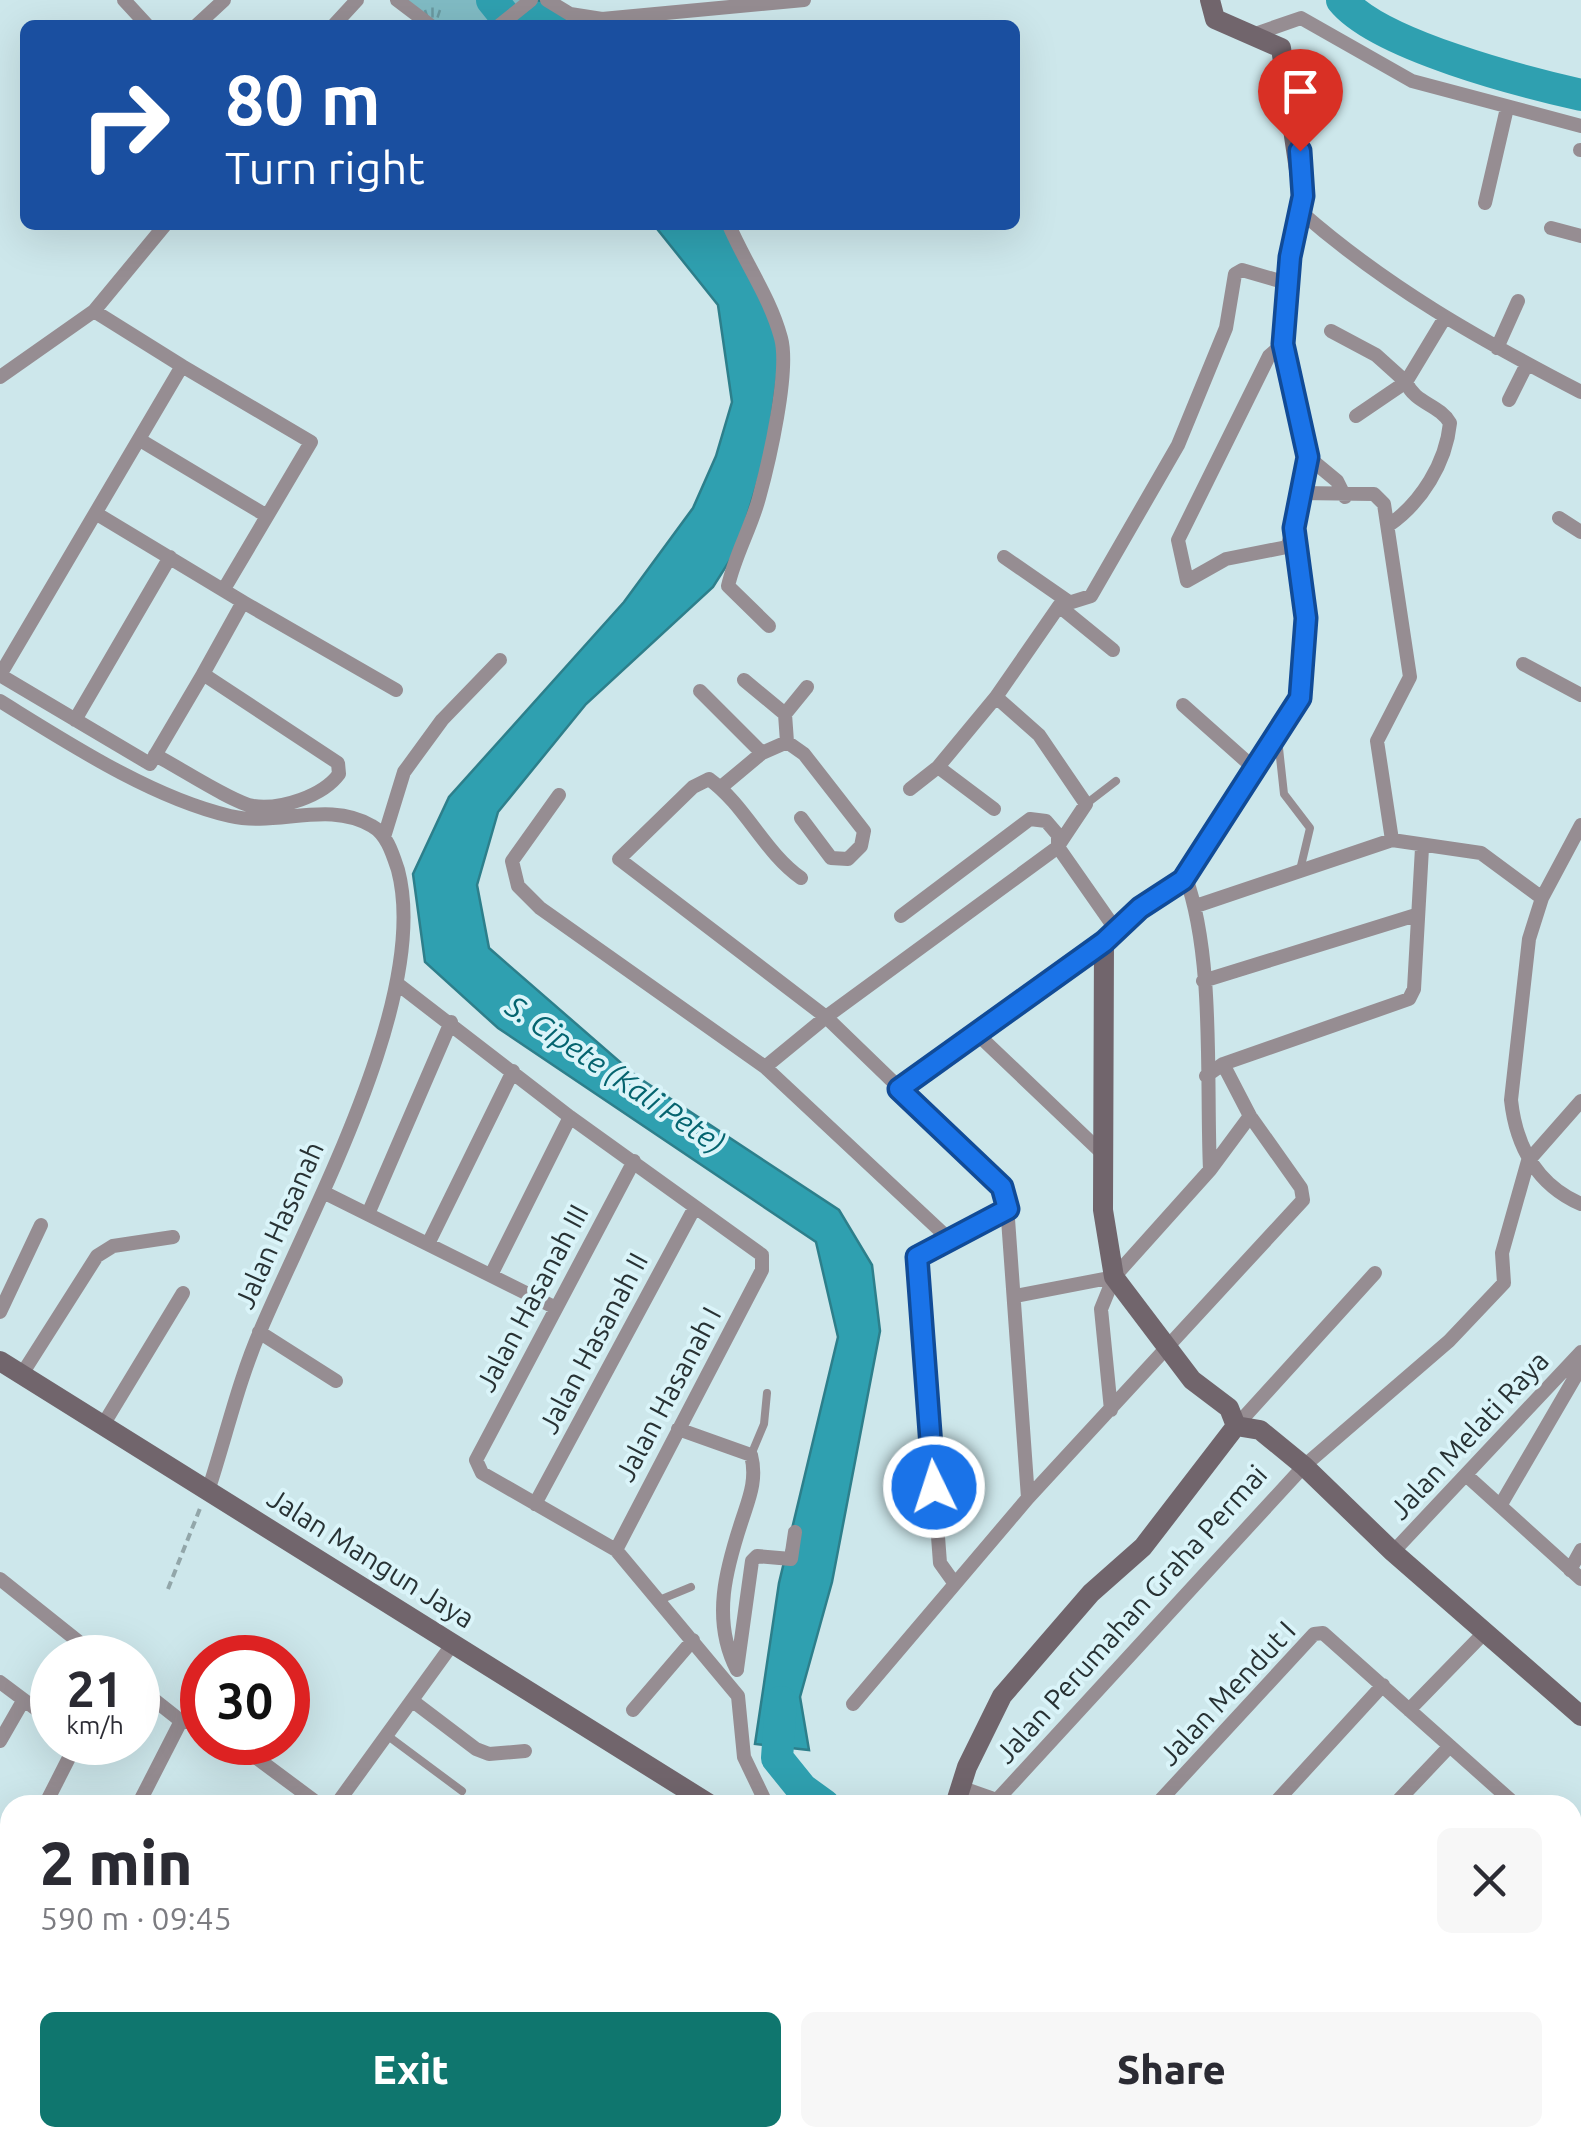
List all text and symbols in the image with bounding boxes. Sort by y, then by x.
pin [1258,49,1343,152]
icon: right [60,60,190,190]
text: 80 m [225,60,381,138]
icon: arrive [1273,64,1328,119]
text: Turn right [225,142,425,193]
water label: S. Cipete (Kali Pete) [499,988,731,1160]
street label: Jalan Hasanah [228,1137,329,1313]
street label: Jalan Hasanah III [469,1199,595,1397]
street label: Jalan Hasanah II [531,1247,655,1439]
street label: Jalan Hasanah I [609,1301,726,1486]
street label: Jalan Melati Raya [1383,1344,1554,1525]
position arrow [882,1435,986,1539]
street label: Jalan Perumahan Graha Permai [989,1458,1273,1769]
street label: Jalan Mangun Jaya [262,1481,480,1634]
street label: Jalan Mendut I [1152,1614,1301,1771]
speed limit sign: 30 [180,1635,310,1765]
text: 21 [67,1660,123,1716]
text: km/h [66,1711,124,1739]
button: close [1437,1828,1542,1933]
text: 2 min [40,1829,193,1896]
text: 590 m · 09:45 [40,1900,232,1936]
button: Exit [40,2012,781,2127]
button: Share [801,2012,1542,2127]

